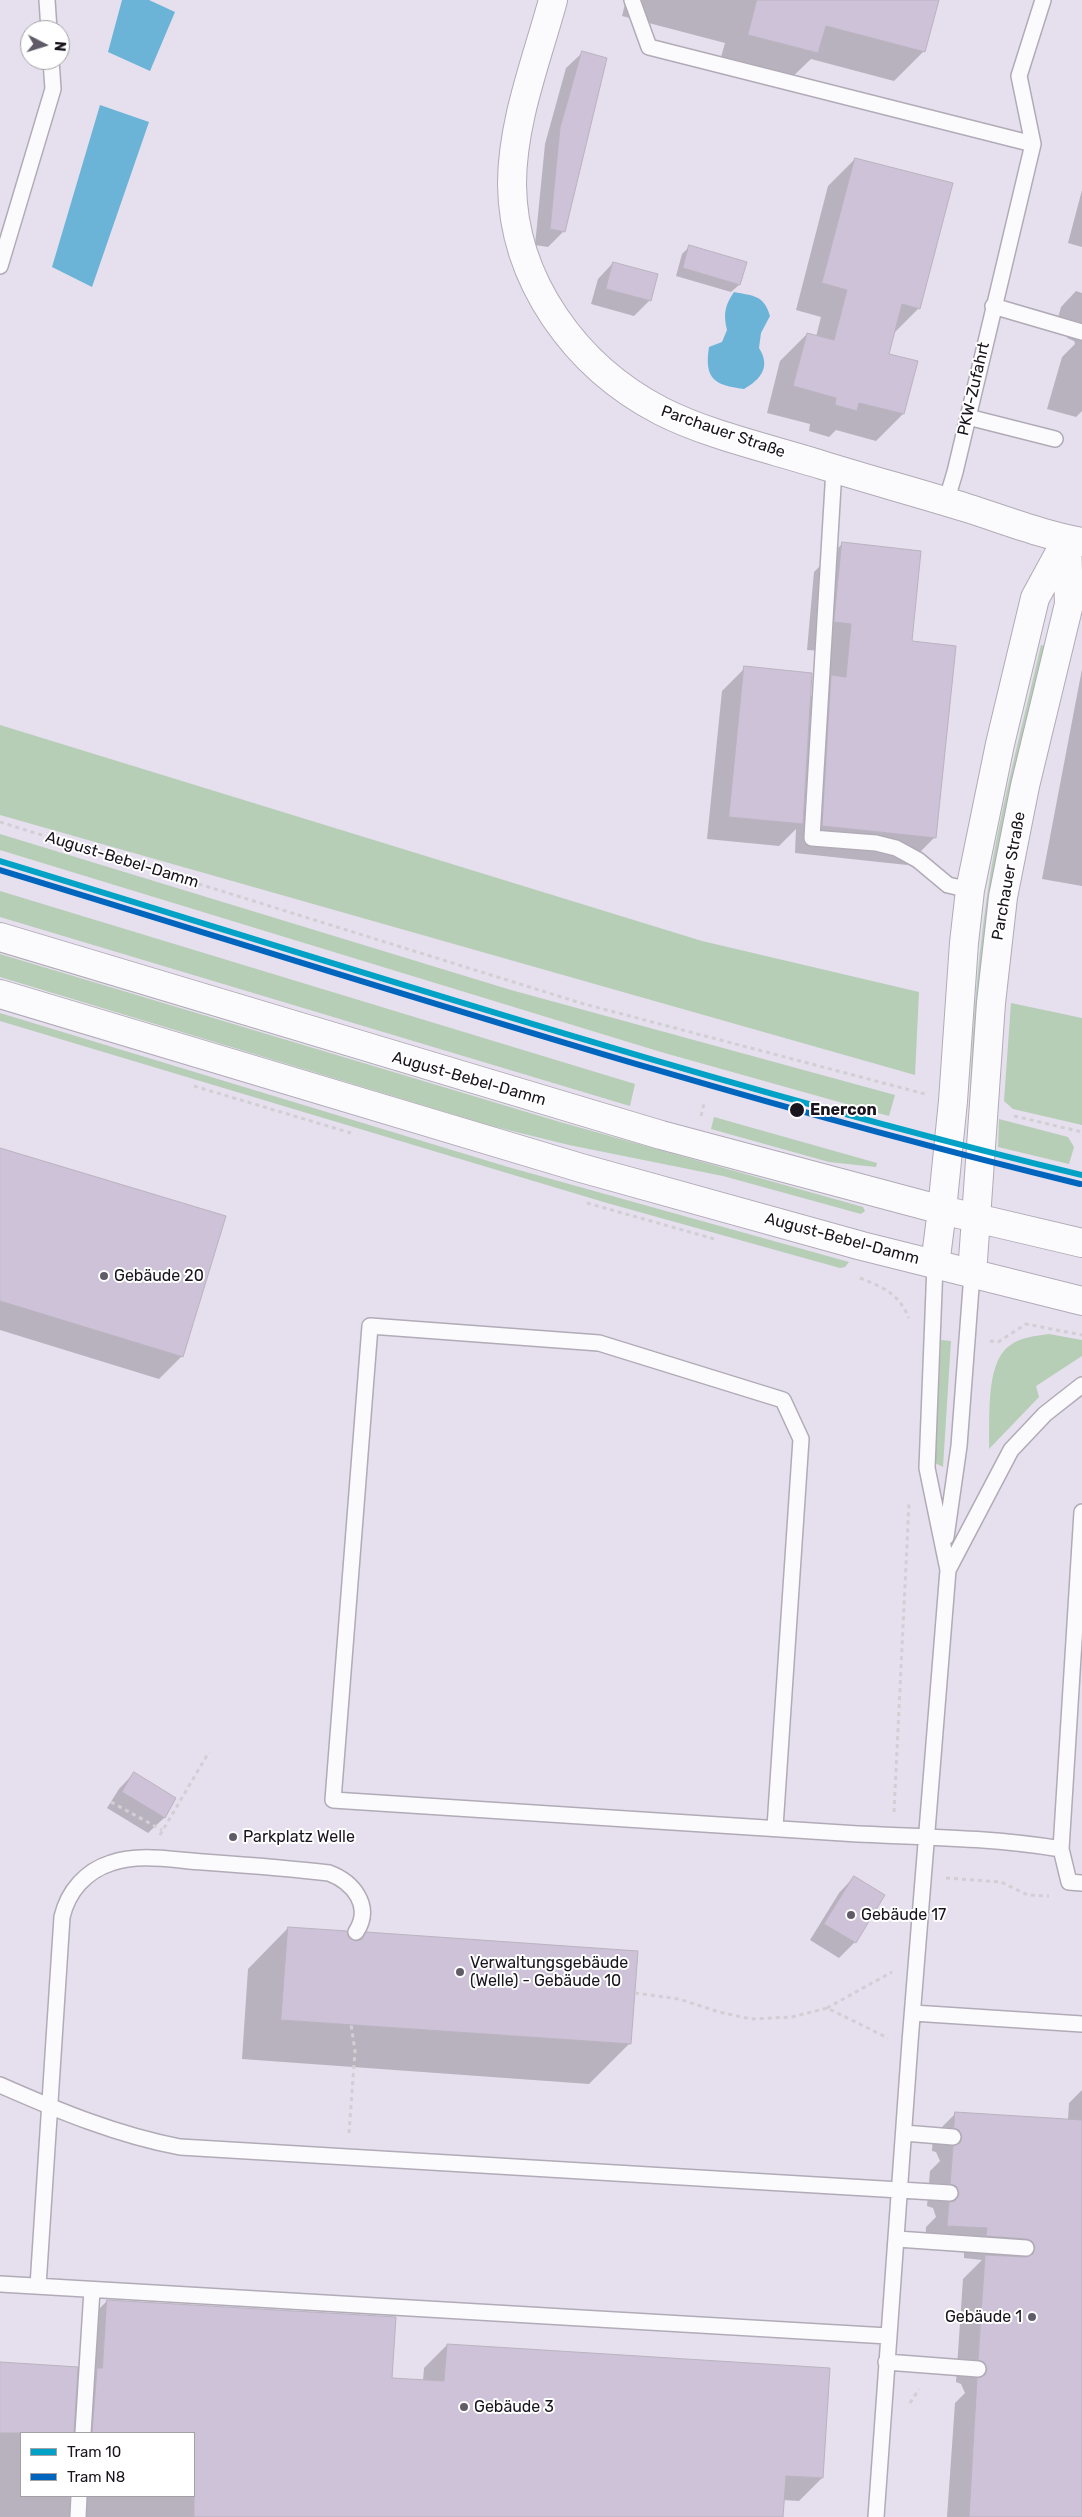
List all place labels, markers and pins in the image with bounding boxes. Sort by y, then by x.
place label: Enercon [810,1100,877,1120]
marker: Enercon [788,1101,806,1119]
place label: Gebäude 20 [114,1266,204,1286]
marker: Gebäude 20 [98,1270,110,1282]
place label: Parkplatz Welle [243,1827,355,1847]
marker: Parkplatz Welle [227,1831,239,1843]
place label: Gebäude 17 [861,1905,946,1925]
marker: Gebäude 17 [845,1909,857,1921]
place label: Verwaltungsgebäude (Welle) - Gebäude 10 [470,1953,628,1991]
marker: Verwaltungsgebäude (Welle) - Gebäude 10 [454,1966,466,1978]
place label: Gebäude 1 [945,2307,1022,2327]
marker: Gebäude 1 [1026,2311,1038,2323]
place label: Gebäude 3 [474,2397,554,2417]
marker: Gebäude 3 [458,2401,470,2413]

